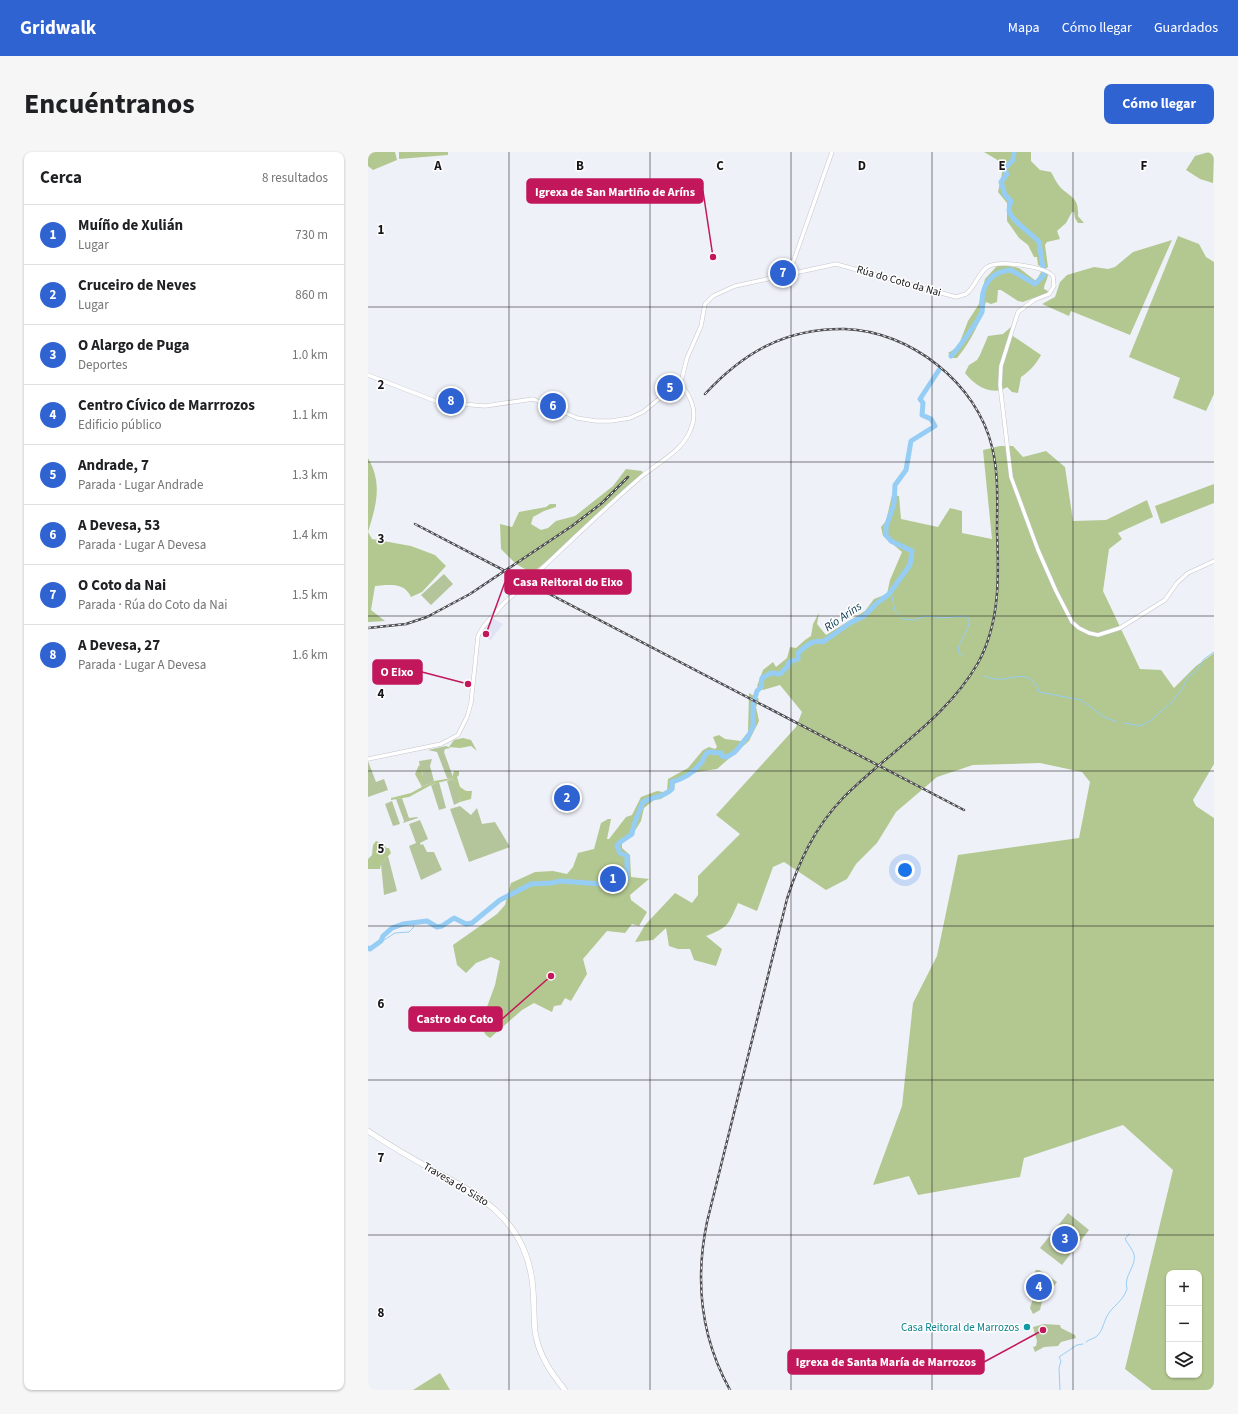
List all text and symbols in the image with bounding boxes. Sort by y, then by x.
text: Gridwalk [20,15,96,42]
text: Mapa [1008,18,1040,38]
text: Cómo llegar [1062,18,1132,38]
text: Guardados [1154,18,1218,38]
text: Encuéntranos [24,84,195,124]
button: Cómo llegar [1104,84,1214,124]
text: A [433,157,442,175]
text: B [576,157,584,175]
text: C [716,157,724,175]
text: D [858,157,866,175]
text: E [998,157,1006,175]
text: F [1141,157,1148,175]
text: Cerca [40,166,82,190]
text: 8 resultados [262,169,328,187]
callout: Igrexa de San Martiño de Aríns [527,179,703,203]
text: Igrexa de San Martiño de Aríns [535,184,695,201]
text: Muíño de Xulián [78,215,183,236]
text: 1 [378,221,385,239]
text: 1 [50,226,56,244]
text: 730 m [295,226,328,244]
text: Lugar [78,236,109,254]
pin: 7 [770,258,796,288]
street label: Rúa do Coto da Nai [855,262,943,300]
text: Cruceiro de Neves [78,275,196,296]
text: 2 [50,286,56,304]
text: 860 m [295,286,328,304]
text: Lugar [78,296,109,314]
text: O Alargo de Puga [78,335,189,356]
text: 3 [50,346,56,364]
text: 1.0 km [292,346,328,364]
text: Deportes [78,356,127,374]
pin: 5 [657,373,683,403]
text: 2 [378,376,385,394]
pin: 8 [438,386,464,416]
pin: 6 [540,391,566,421]
text: Centro Cívico de Marrrozos [78,395,255,416]
text: 4 [50,406,56,424]
text: 1.1 km [292,406,328,424]
text: Edificio público [78,416,162,434]
text: Andrade, 7 [78,455,149,476]
text: 5 [50,466,56,484]
text: 1.3 km [292,466,328,484]
text: Parada · Lugar Andrade [78,476,203,494]
text: A Devesa, 53 [78,515,160,536]
text: 6 [50,526,56,544]
text: 1.4 km [292,526,328,544]
text: 3 [378,530,385,548]
text: Parada · Lugar A Devesa [78,536,206,554]
callout: Casa Reitoral do Eixo [505,570,631,594]
text: Casa Reitoral do Eixo [513,574,623,591]
text: O Coto da Nai [78,575,166,596]
text: 7 [50,586,56,604]
text: 1.5 km [292,586,328,604]
text: Parada · Rúa do Coto da Nai [78,596,227,614]
water label: Río Aríns [821,598,865,636]
text: A Devesa, 27 [78,635,160,656]
text: 8 [50,646,56,664]
text: 1.6 km [292,646,328,664]
text: Parada · Lugar A Devesa [78,656,206,674]
callout: O Eixo [373,660,422,684]
text: O Eixo [380,664,414,681]
text: 4 [378,685,385,703]
pin: 2 [554,783,580,813]
text: 5 [378,840,385,858]
your location [895,860,915,880]
pin: 1 [600,864,626,894]
text: 6 [378,995,385,1013]
callout: Castro do Coto [409,1007,502,1031]
text: Castro do Coto [417,1011,494,1028]
text: 7 [378,1149,385,1167]
street label: Travesa do Sisto [420,1158,492,1210]
pin: 3 [1052,1224,1078,1254]
map controls [1166,1270,1202,1378]
button: + [1166,1270,1202,1306]
pin: 4 [1026,1272,1052,1302]
text: 8 [378,1304,385,1322]
button: − [1166,1306,1202,1342]
place label: Casa Reitoral de Marrozos [901,1320,1019,1335]
marker: Casa Reitoral de Marrozos [1022,1322,1032,1332]
button: layers [1166,1342,1202,1378]
callout: Igrexa de Santa María de Marrozos [788,1350,984,1374]
text: Igrexa de Santa María de Marrozos [796,1354,976,1371]

